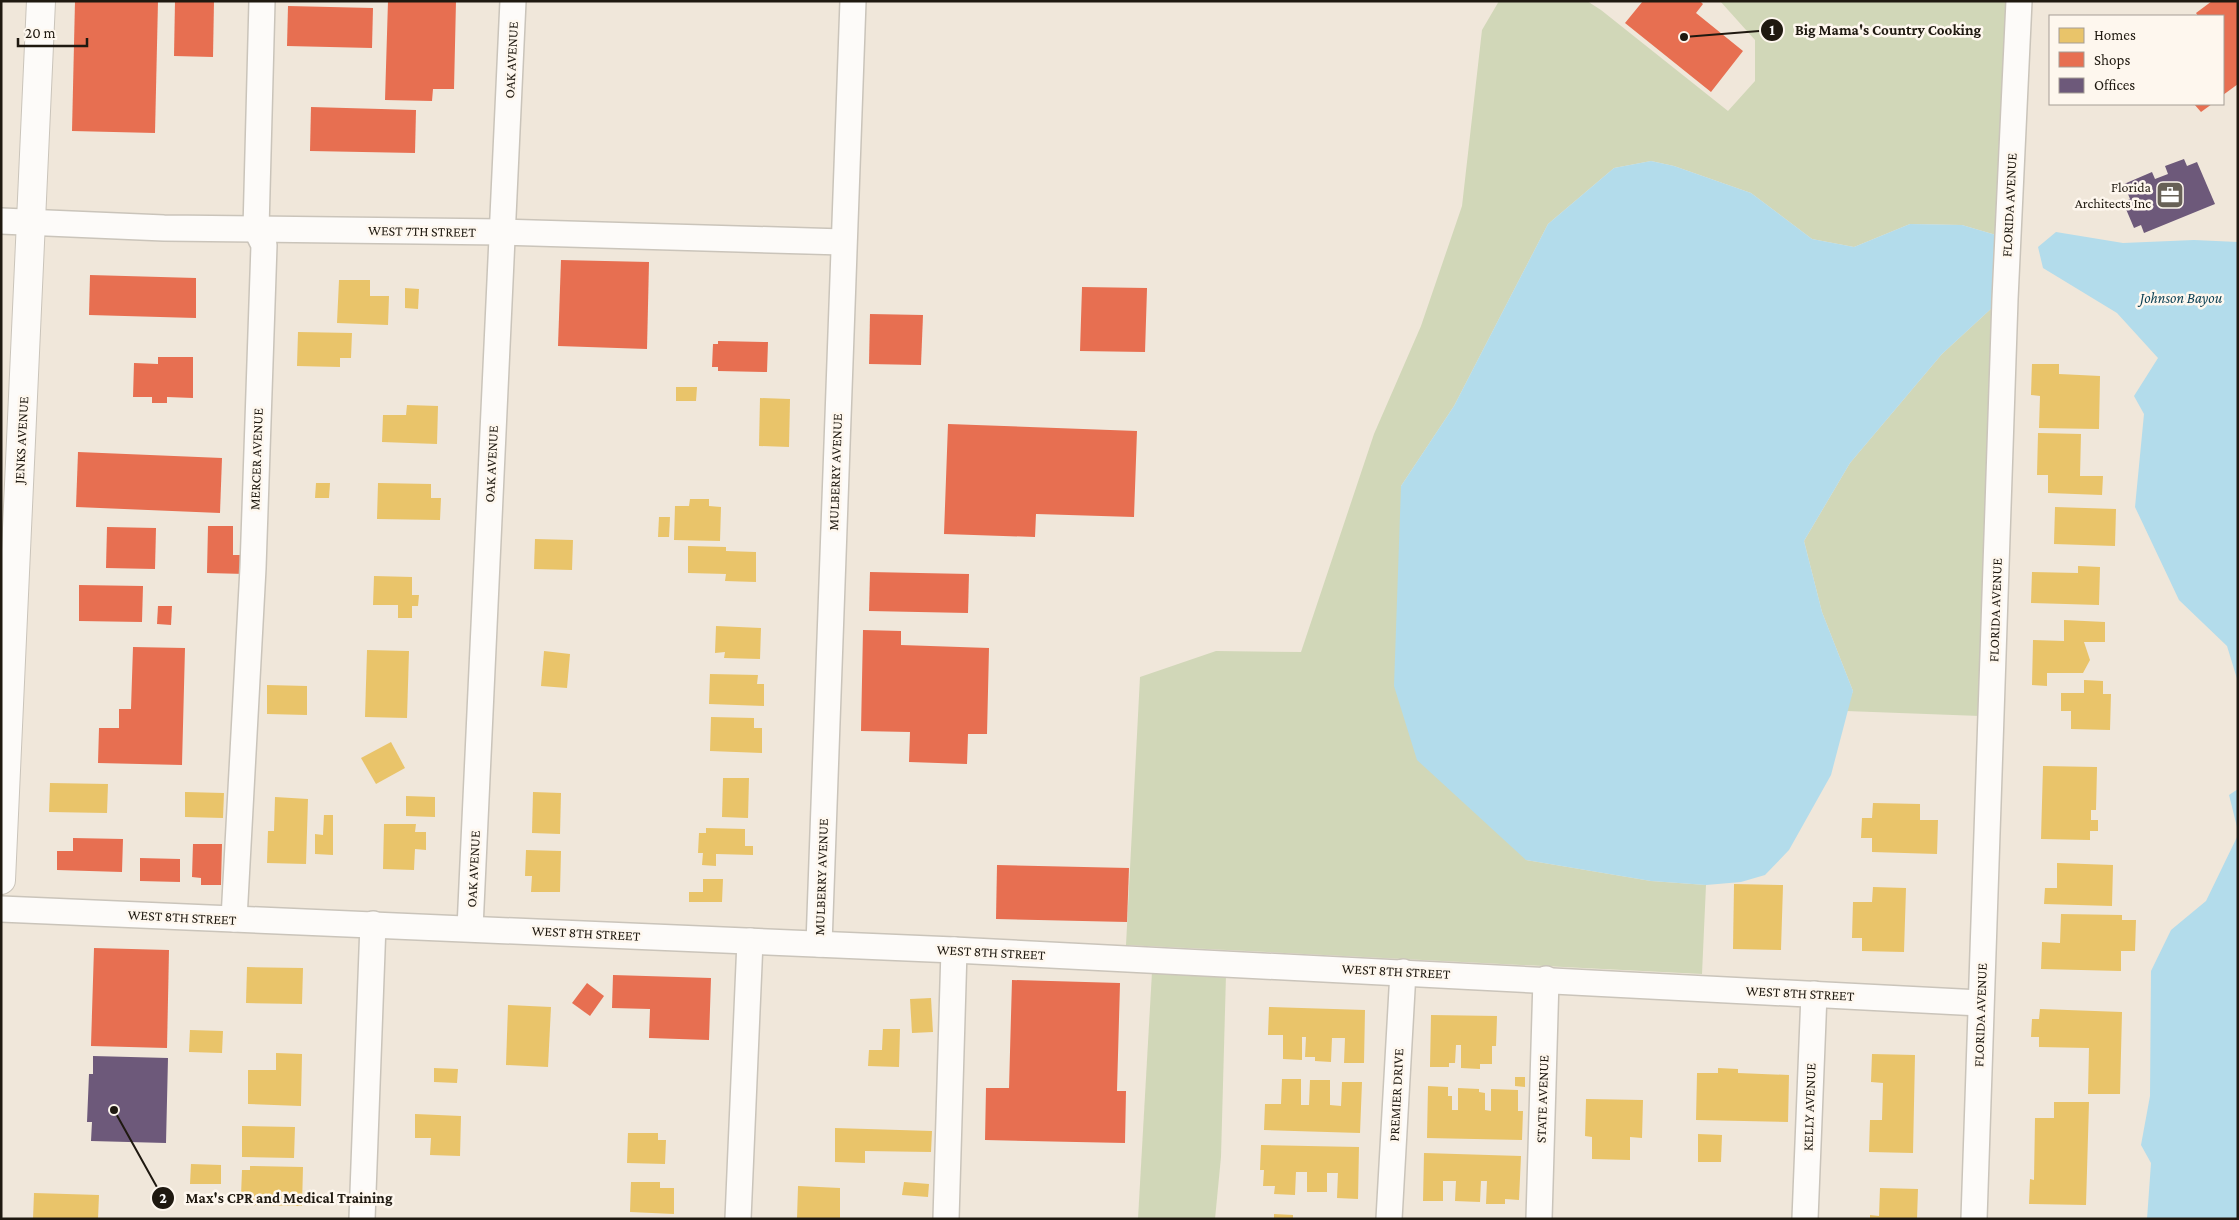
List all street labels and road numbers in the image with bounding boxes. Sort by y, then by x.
street label: OAK AVENUE [501,21,521,99]
street label: FLORIDA AVENUE [1998,152,2020,257]
street label: WEST 7TH STREET [368,222,476,240]
street label: JENKS AVENUE [11,396,31,486]
street label: MERCER AVENUE [246,407,266,510]
street label: MULBERRY AVENUE [825,413,845,531]
street label: OAK AVENUE [481,425,501,503]
street label: FLORIDA AVENUE [1985,557,2005,662]
street label: MULBERRY AVENUE [811,818,831,936]
street label: OAK AVENUE [463,830,483,908]
street label: WEST 8TH STREET [127,906,237,928]
street label: WEST 8TH STREET [531,922,641,944]
street label: WEST 8TH STREET [936,941,1046,963]
street label: WEST 8TH STREET [1341,960,1451,982]
street label: FLORIDA AVENUE [1970,962,1990,1067]
street label: WEST 8TH STREET [1745,982,1855,1004]
street label: PREMIER DRIVE [1386,1048,1406,1142]
street label: STATE AVENUE [1532,1054,1552,1143]
street label: KELLY AVENUE [1799,1062,1819,1151]

